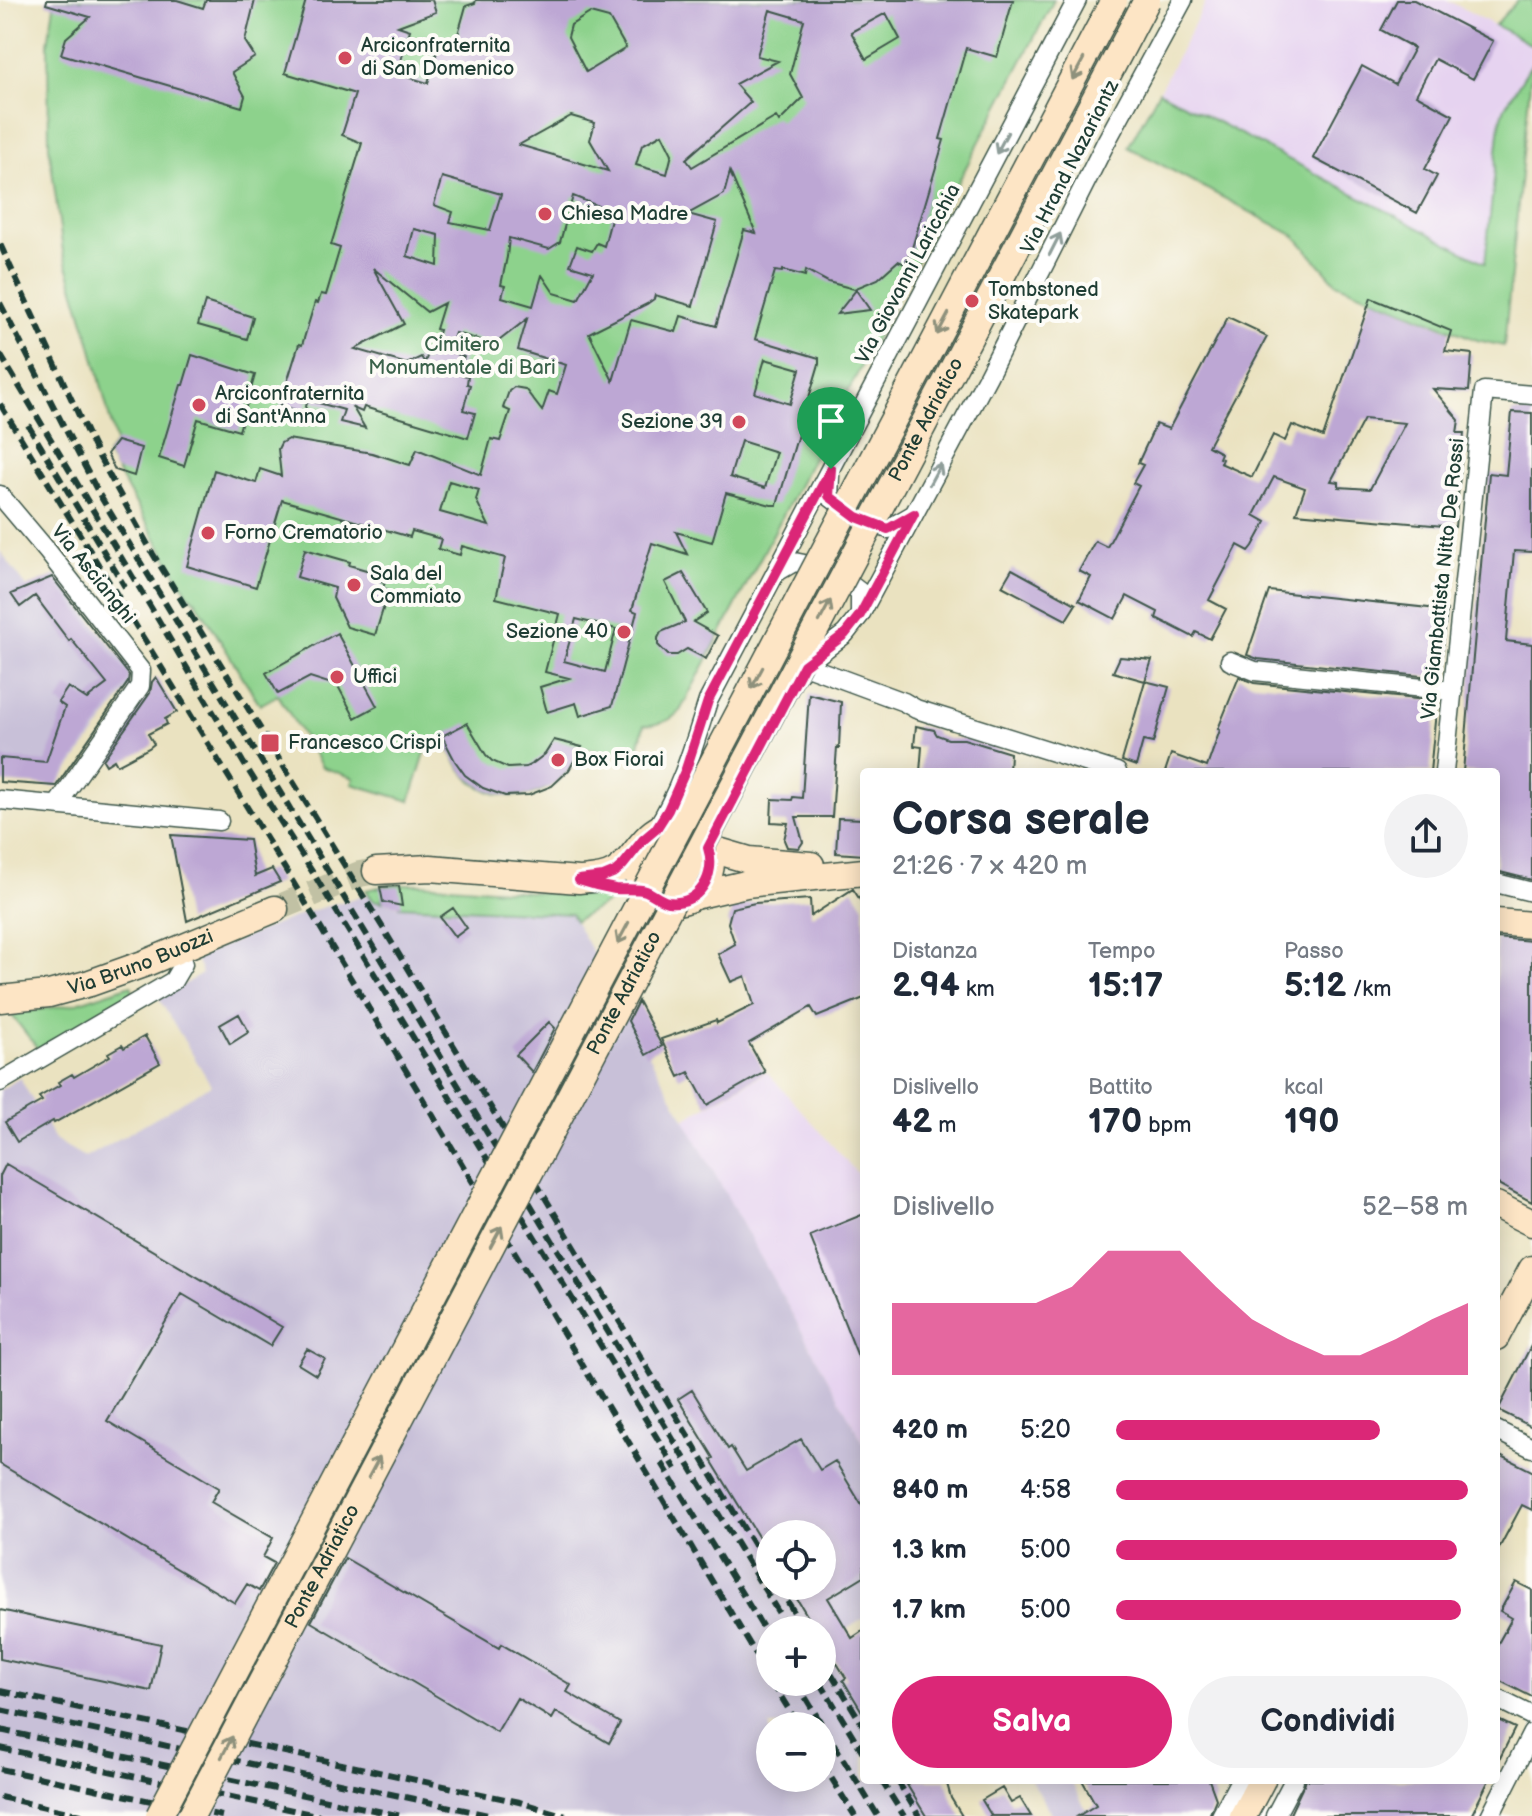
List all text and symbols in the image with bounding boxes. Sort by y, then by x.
place label: Arciconfraternita di San Domenico [361,34,514,81]
marker: Arciconfraternita di San Domenico [336,49,354,67]
one-way arrow [1069,57,1085,80]
street label: Via Hrand Nazariantz [1016,76,1124,258]
one-way arrow [993,131,1009,155]
street label: Via Giovanni Laricchia [850,180,966,368]
place label: Chiesa Madre [561,202,688,226]
marker: Chiesa Madre [536,205,554,223]
one-way arrow [1048,232,1063,256]
place label: Tombstoned Skatepark [988,278,1099,325]
marker: Tombstoned Skatepark [963,292,981,310]
one-way arrow [935,311,951,335]
park label: Cimitero Monumentale di Bari [368,333,556,380]
street label: Ponte Adriatico [884,354,969,486]
place label: Arciconfraternita di Sant'Anna [215,382,365,429]
pin [797,387,865,469]
marker: Arciconfraternita di Sant'Anna [190,396,208,414]
icon: arrive [809,399,853,443]
place label: Sezione 39 [621,410,723,434]
marker: Sezione 39 [730,413,748,431]
street label: Via Giambattista Nitto De Rossi [1416,437,1470,721]
one-way arrow [928,463,944,487]
street label: Via Ascianghi [46,520,140,628]
place label: Forno Crematorio [224,521,383,545]
marker: Forno Crematorio [199,524,217,542]
place label: Sala del Commiato [370,562,462,609]
marker: Sala del Commiato [345,576,363,594]
one-way arrow [818,599,834,623]
place label: Sezione 40 [506,620,608,644]
marker: Sezione 40 [615,623,633,641]
place label: Uffici [353,665,397,689]
one-way arrow [749,665,765,689]
marker: Uffici [328,668,346,686]
place label: Francesco Crispi [288,731,441,755]
marker: Francesco Crispi [259,732,281,754]
place label: Box Fiorai [574,748,664,772]
marker: Box Fiorai [549,751,567,769]
text: Corsa serale [892,794,1150,847]
button: share [1384,794,1468,878]
text: 21:26 · 7 × 420 m [892,851,1087,882]
one-way arrow [615,920,631,944]
street label: Via Bruno Buozzi [65,924,217,1000]
street label: Ponte Adriatico [582,927,667,1059]
text: Distanza [892,938,978,965]
text: Tempo [1088,938,1155,965]
text: Passo [1284,938,1344,965]
text: 2.94 [892,965,960,1006]
text: 15:17 [1088,965,1163,1006]
text: 5:12 [1284,965,1346,1006]
text: km [960,976,995,1003]
text: /km [1346,976,1391,1003]
text: Dislivello [892,1074,979,1101]
text: Battito [1088,1074,1153,1101]
text: kcal [1284,1074,1323,1101]
text: 42 [892,1101,932,1142]
text: 170 [1088,1101,1142,1142]
text: 190 [1284,1101,1339,1142]
text: m [932,1112,957,1139]
text: bpm [1142,1112,1192,1139]
text: Dislivello [892,1192,995,1223]
text: 52–58 m [1362,1192,1468,1223]
one-way arrow [488,1226,504,1250]
text: 420 m [892,1415,968,1446]
text: 5:20 [1020,1415,1071,1446]
one-way arrow [367,1456,383,1480]
text: 840 m [892,1475,968,1506]
text: 4:58 [1020,1475,1071,1506]
street label: Ponte Adriatico [280,1500,365,1633]
map controls [756,1520,836,1792]
button: locate [756,1520,836,1600]
text: 1.3 km [892,1535,967,1566]
text: 5:00 [1020,1535,1071,1566]
text: 1.7 km [892,1595,966,1626]
text: 5:00 [1020,1595,1071,1626]
button: + [756,1616,836,1696]
button: Salva [892,1676,1172,1768]
button: Condividi [1188,1676,1468,1768]
button: − [756,1712,836,1792]
one-way arrow [220,1736,236,1759]

